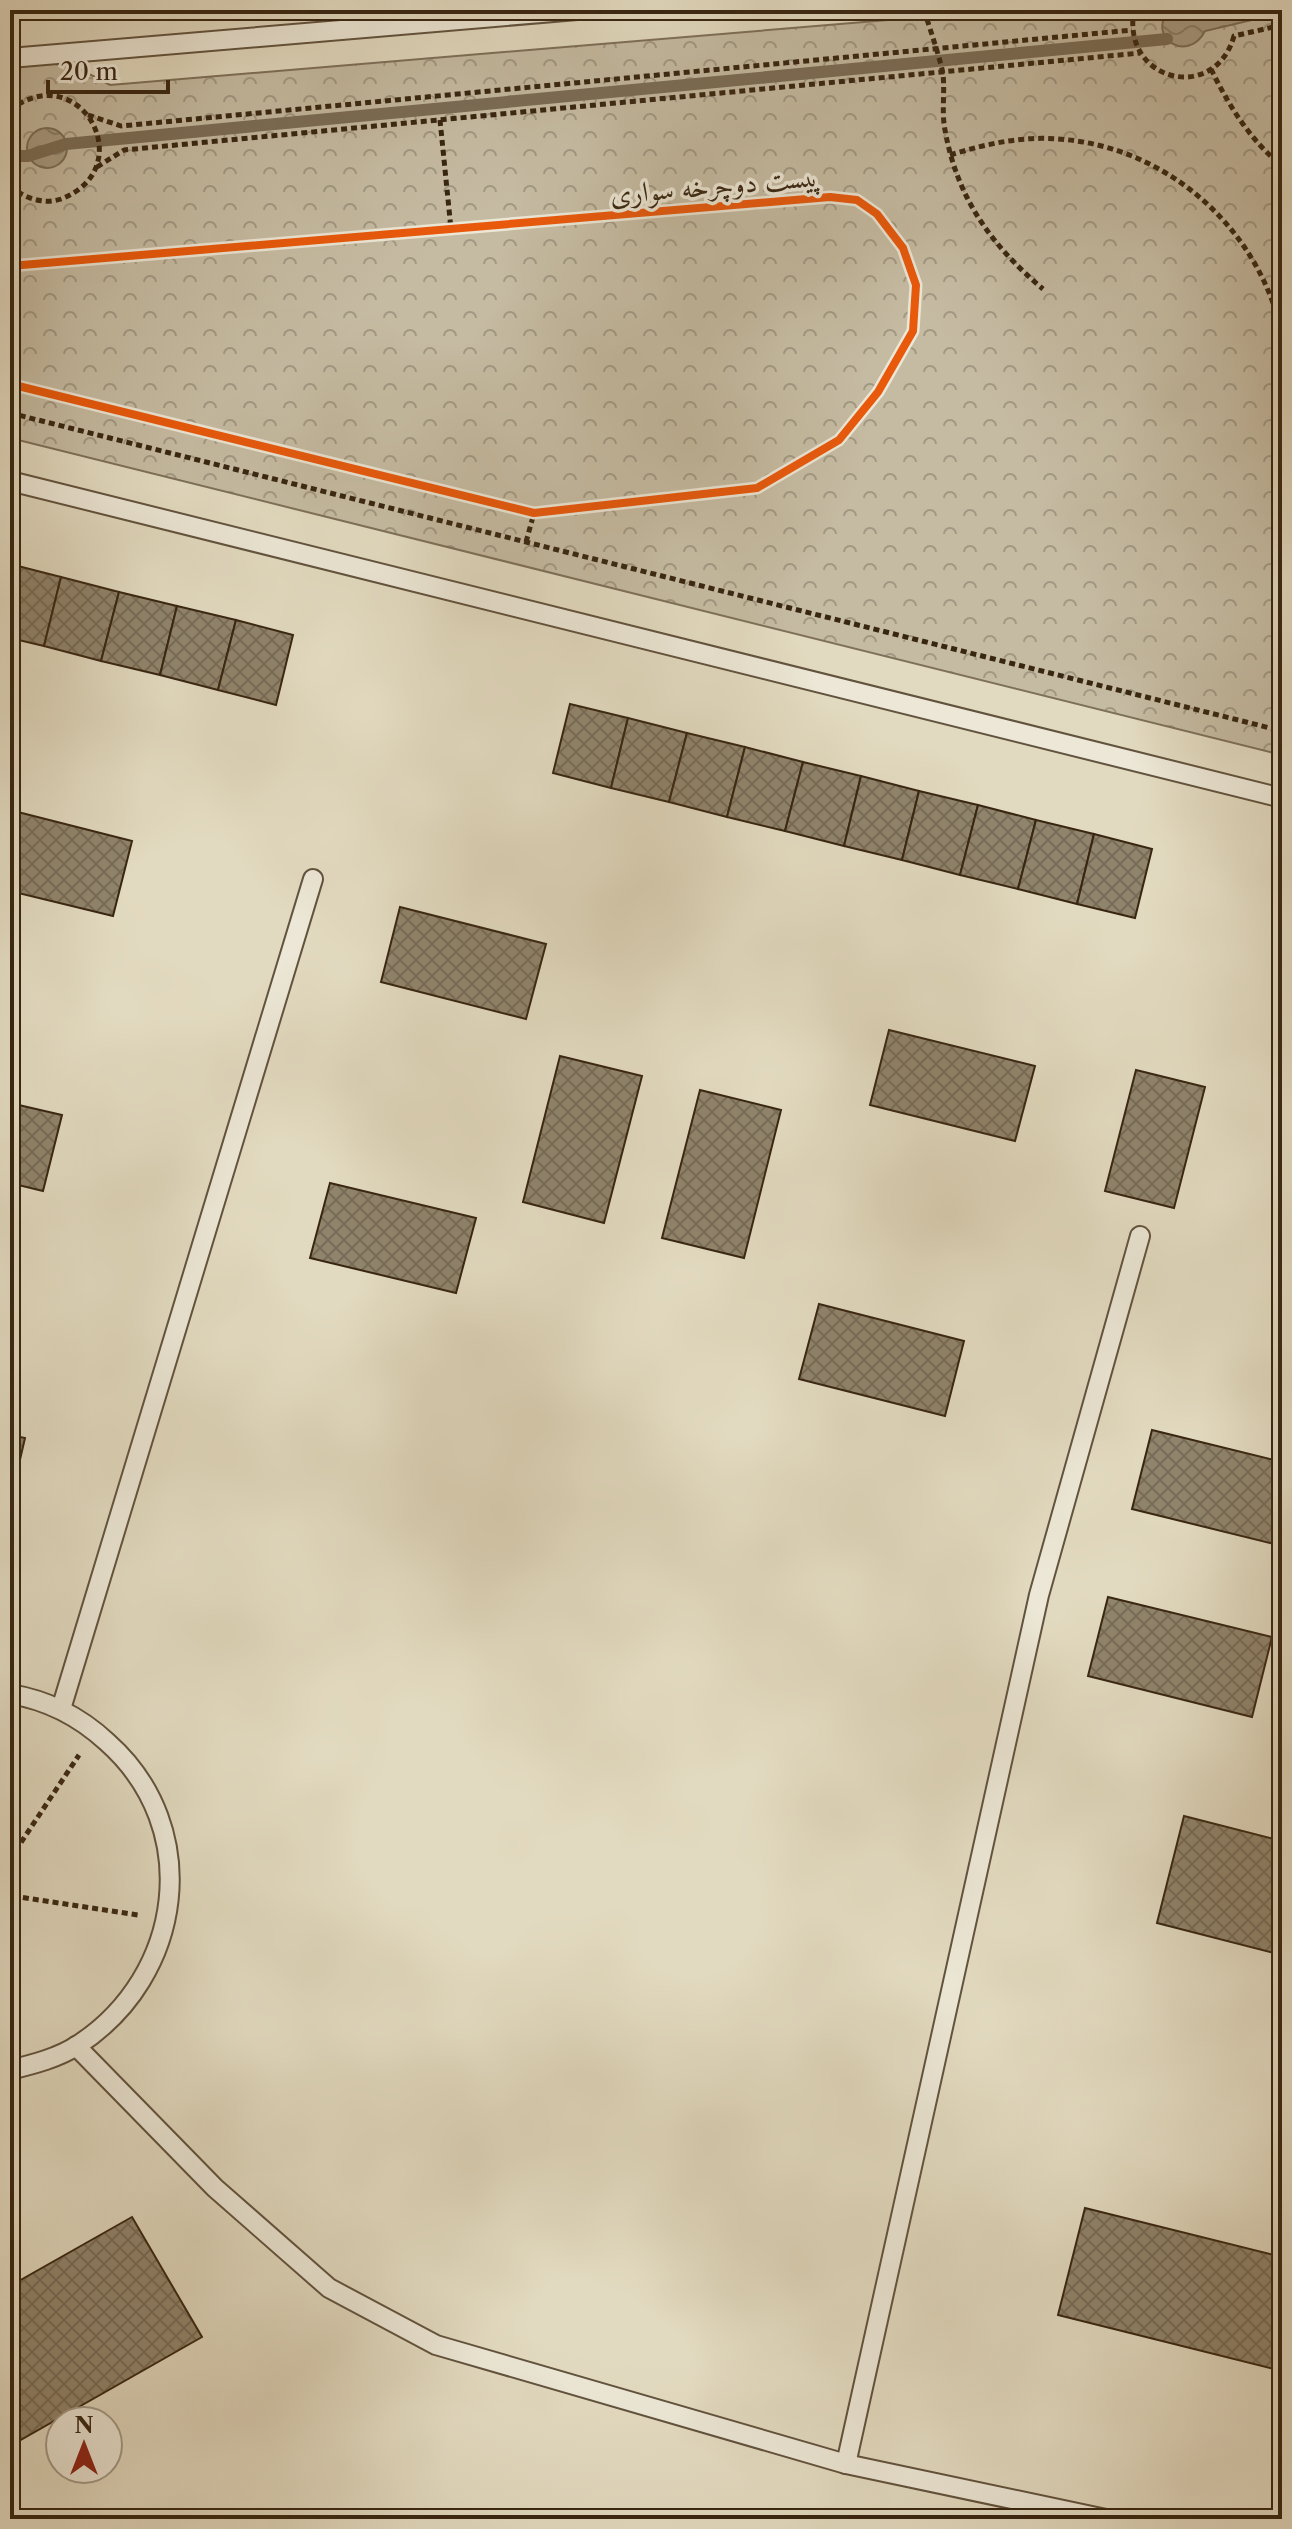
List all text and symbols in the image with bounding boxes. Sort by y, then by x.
scale bar [48,44,168,94]
text: 20 m [60,57,118,86]
street label: پیست دوچرخه سواری [608,159,822,213]
north arrow [44,2405,124,2485]
text: N [74,2412,94,2439]

